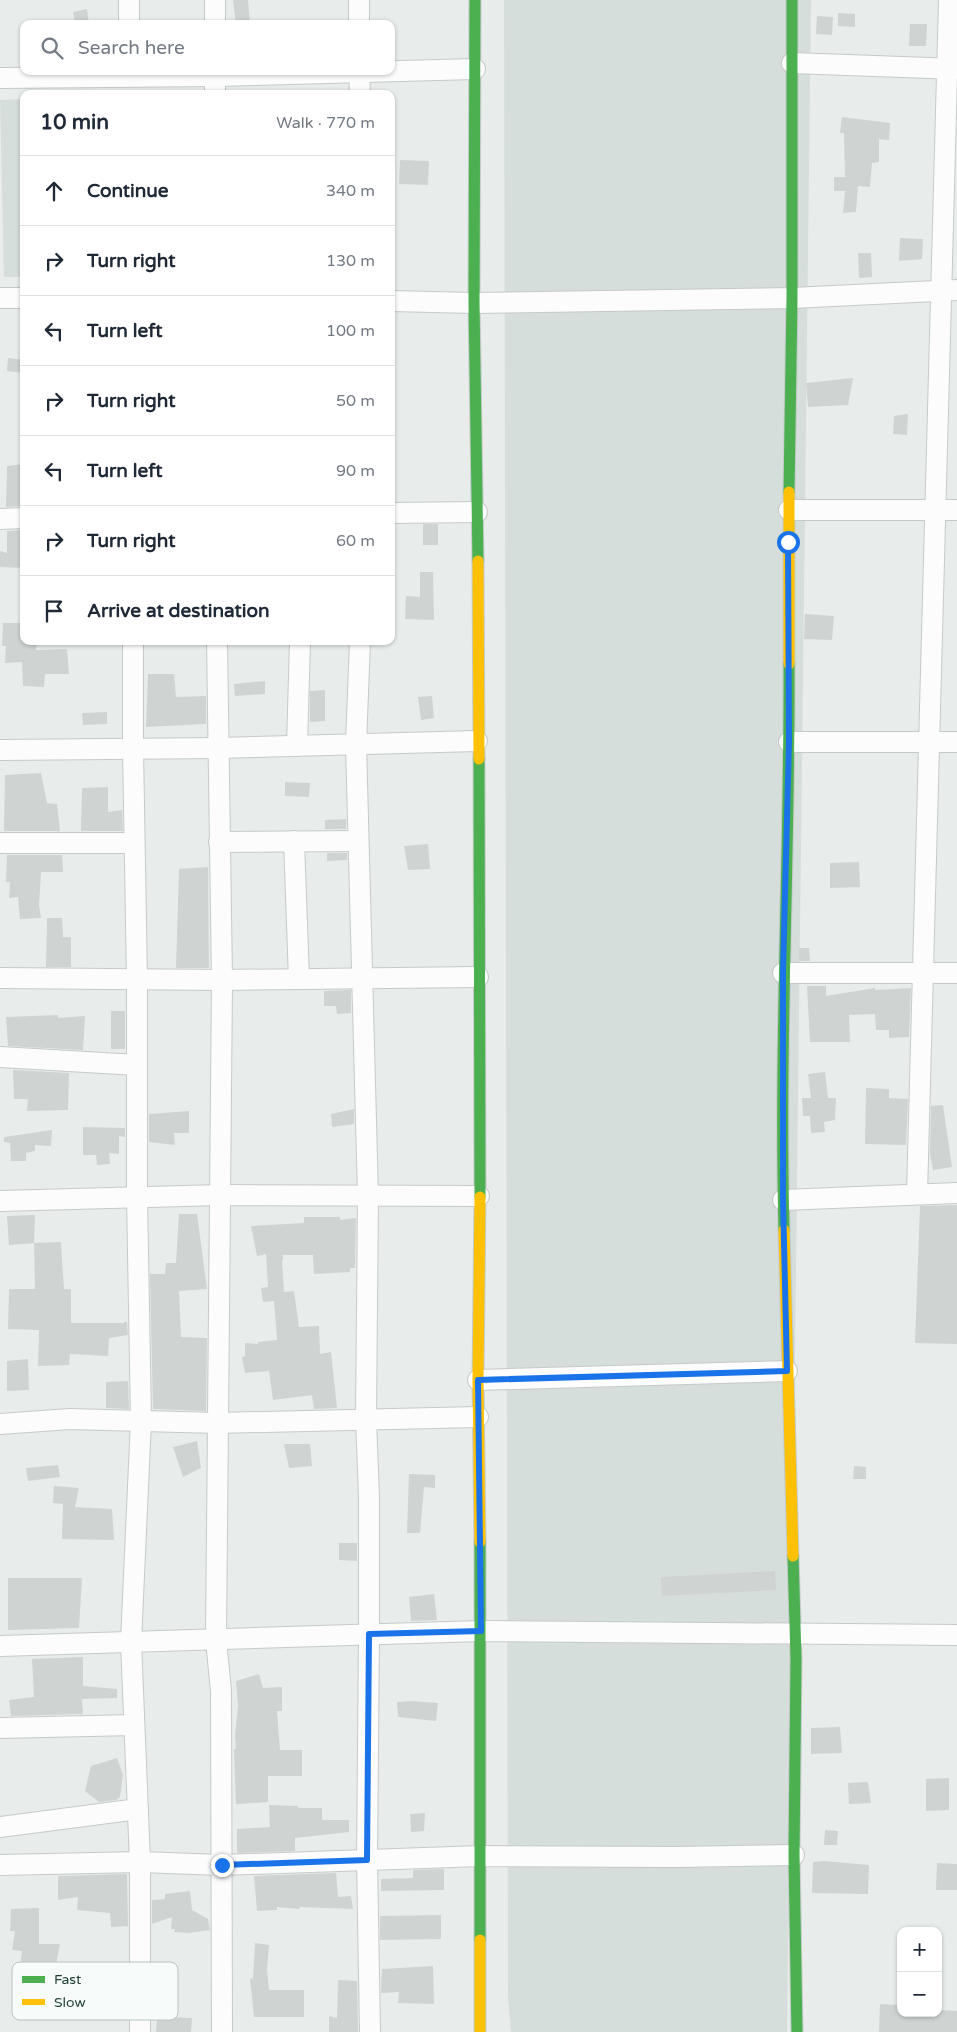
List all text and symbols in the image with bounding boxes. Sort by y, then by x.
search box [20,20,395,75]
icon: search [38,34,66,62]
text: Search here [78,37,185,59]
text: 10 min [40,110,109,135]
text: Walk · 770 m [276,113,375,133]
icon: ahead [40,177,68,205]
text: Continue [87,180,169,202]
text: 340 m [326,181,375,201]
icon: right [40,247,68,275]
text: Turn right [87,250,175,272]
text: 130 m [326,251,375,271]
icon: left [40,317,68,345]
text: Turn left [87,320,163,342]
text: 100 m [326,321,375,341]
icon: right [40,387,68,415]
text: Turn right [87,390,175,412]
text: 50 m [336,391,375,411]
icon: left [40,457,68,485]
text: Turn left [87,460,163,482]
text: 90 m [336,461,375,481]
icon: right [40,527,68,555]
text: Turn right [87,530,175,552]
text: 60 m [336,531,375,551]
route start [777,531,800,554]
icon: arrive [40,597,68,625]
text: Arrive at destination [87,600,270,622]
route end [211,1854,234,1877]
map controls [897,1927,942,2017]
button: + [897,1927,942,1972]
legend [12,1962,178,2020]
text: Fast [54,1971,82,1988]
button: − [897,1972,942,2017]
text: Slow [54,1994,86,2011]

